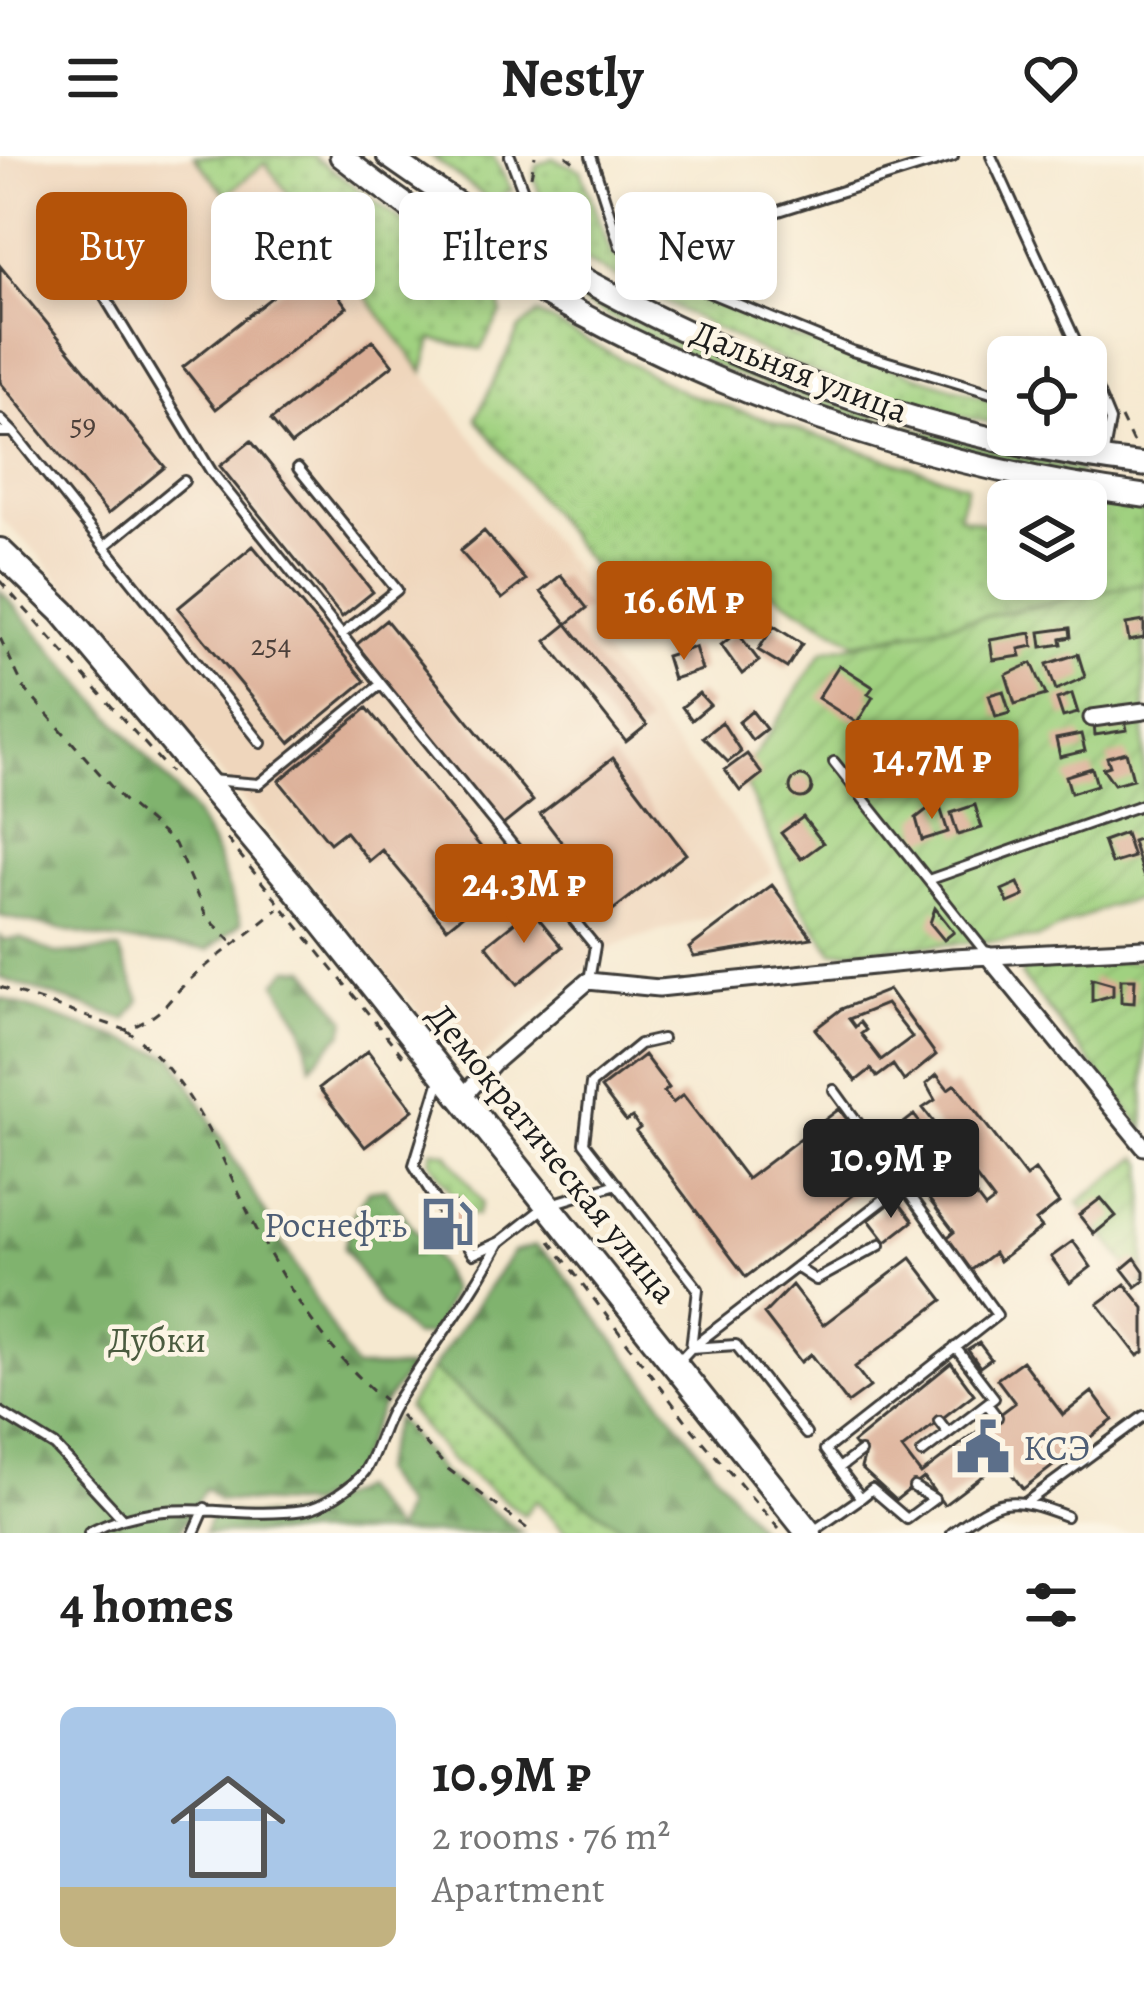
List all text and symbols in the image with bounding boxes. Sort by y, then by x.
text: Nestly [501,41,643,115]
icon: menu [60,45,126,111]
icon: heart [1018,45,1084,111]
chip: Buy [36,192,187,300]
chip: Rent [211,192,375,300]
chip: Filters [399,192,591,300]
chip: New [615,192,777,300]
street label: Дальняя улица [685,307,916,435]
map controls [987,336,1107,600]
button: locate [987,336,1107,456]
house number: 59 [70,405,96,445]
button: layers [987,480,1107,600]
pin: 16.6M ₽ [573,561,795,663]
text: 16.6M ₽ [624,573,744,626]
house number: 254 [251,625,291,665]
pin: 14.7M ₽ [821,720,1043,822]
text: 14.7M ₽ [872,732,992,785]
pin: 24.3M ₽ [413,844,635,946]
text: 24.3M ₽ [462,856,586,909]
street label: Демократическая улица [416,993,690,1314]
pin: 10.9M ₽ [780,1119,1002,1221]
text: 10.9M ₽ [830,1131,952,1184]
fuel station icon: Роснефть [418,1195,476,1253]
place label: Роснефть [264,1200,407,1249]
park label: Дубки [108,1315,206,1364]
public building icon: КСЭ [954,1418,1012,1476]
place label: КСЭ [1023,1423,1090,1472]
text: 4 homes [60,1570,234,1640]
icon: filters [1018,1572,1084,1638]
text: 10.9M ₽ [432,1739,591,1809]
icon: home [156,1755,300,1899]
text: 2 rooms · 76 m² [432,1809,670,1862]
text: Apartment [432,1862,605,1915]

